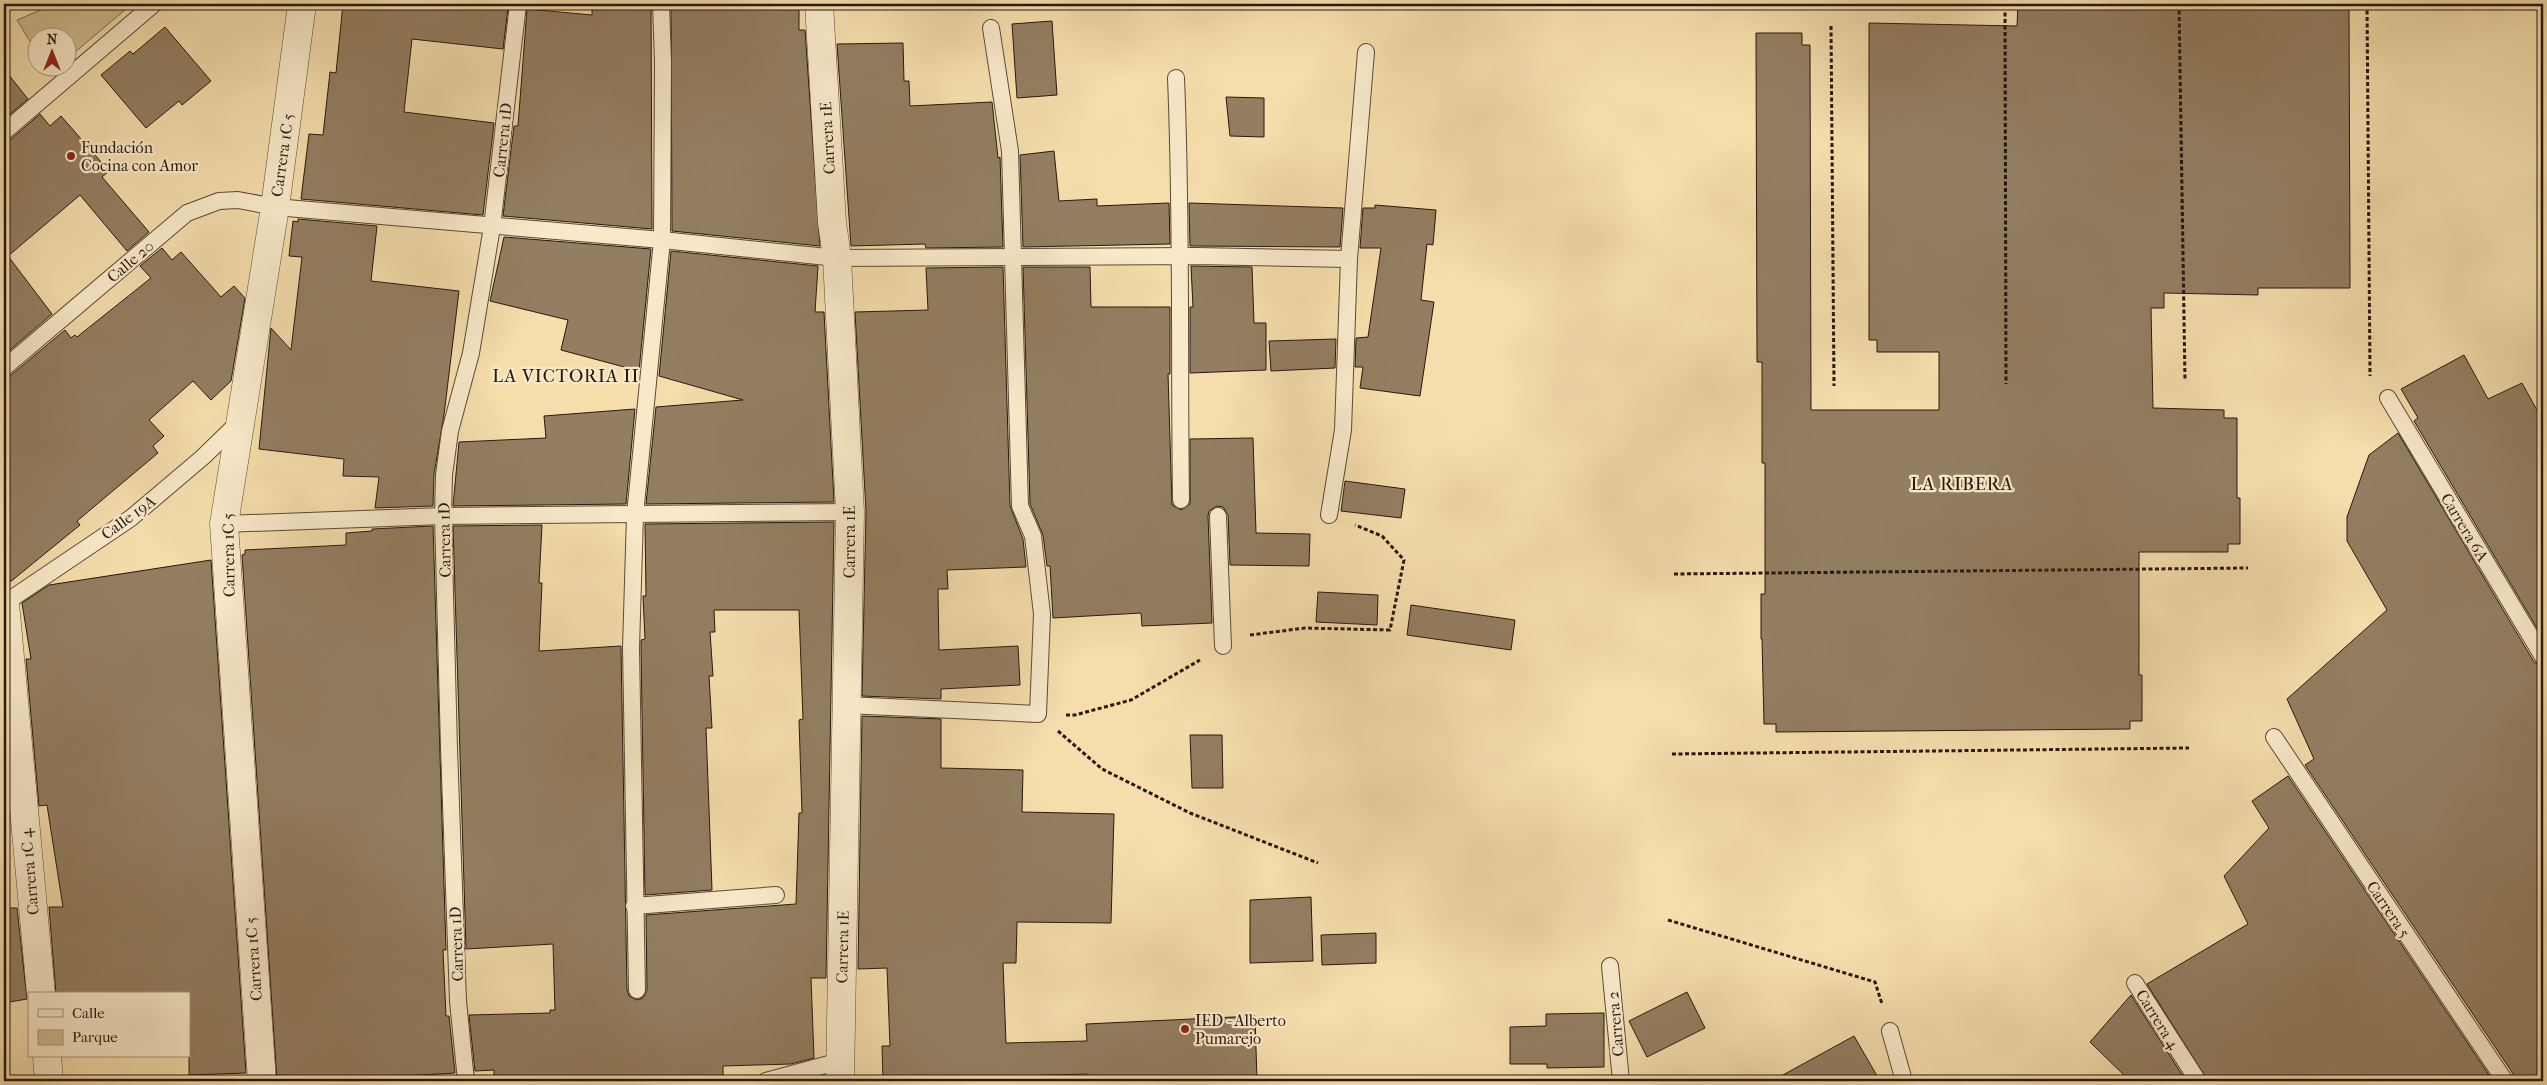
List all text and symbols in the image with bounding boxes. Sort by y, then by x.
north arrow [28,28,78,78]
text: N [47,31,58,48]
street label: Carrera 1E [816,101,839,175]
street label: Carrera 1D [489,102,516,178]
street label: Carrera 1C 5 [267,112,298,198]
place label: Fundación Cocina con Amor [81,138,198,175]
marker: Fundación Cocina con Amor [65,150,77,162]
street label: Calle 20 [103,236,158,286]
district label: LA VICTORIA II [492,366,640,387]
district label: LA RIBERA [1910,474,2014,495]
street label: Carrera 6A [2437,490,2493,565]
street label: Calle 19A [97,491,160,544]
street label: Carrera 1D [434,502,455,578]
street label: Carrera 1E [840,505,859,578]
street label: Carrera 1C 5 [218,513,239,597]
street label: Carrera 1C 4 [16,827,43,916]
street label: Carrera 5 [2363,877,2414,941]
street label: Carrera 1D [446,906,467,982]
street label: Carrera 1E [832,910,853,984]
street label: Carrera 1C 5 [241,916,266,1002]
street label: Carrera 4 [2132,986,2184,1053]
street label: Carrera 2 [1603,991,1628,1057]
legend [28,992,190,1058]
text: Calle [72,1004,105,1022]
place label: IED - Alberto Pumarejo [1195,1011,1286,1048]
marker: IED - Alberto Pumarejo [1179,1023,1191,1035]
text: Parque [72,1028,118,1046]

